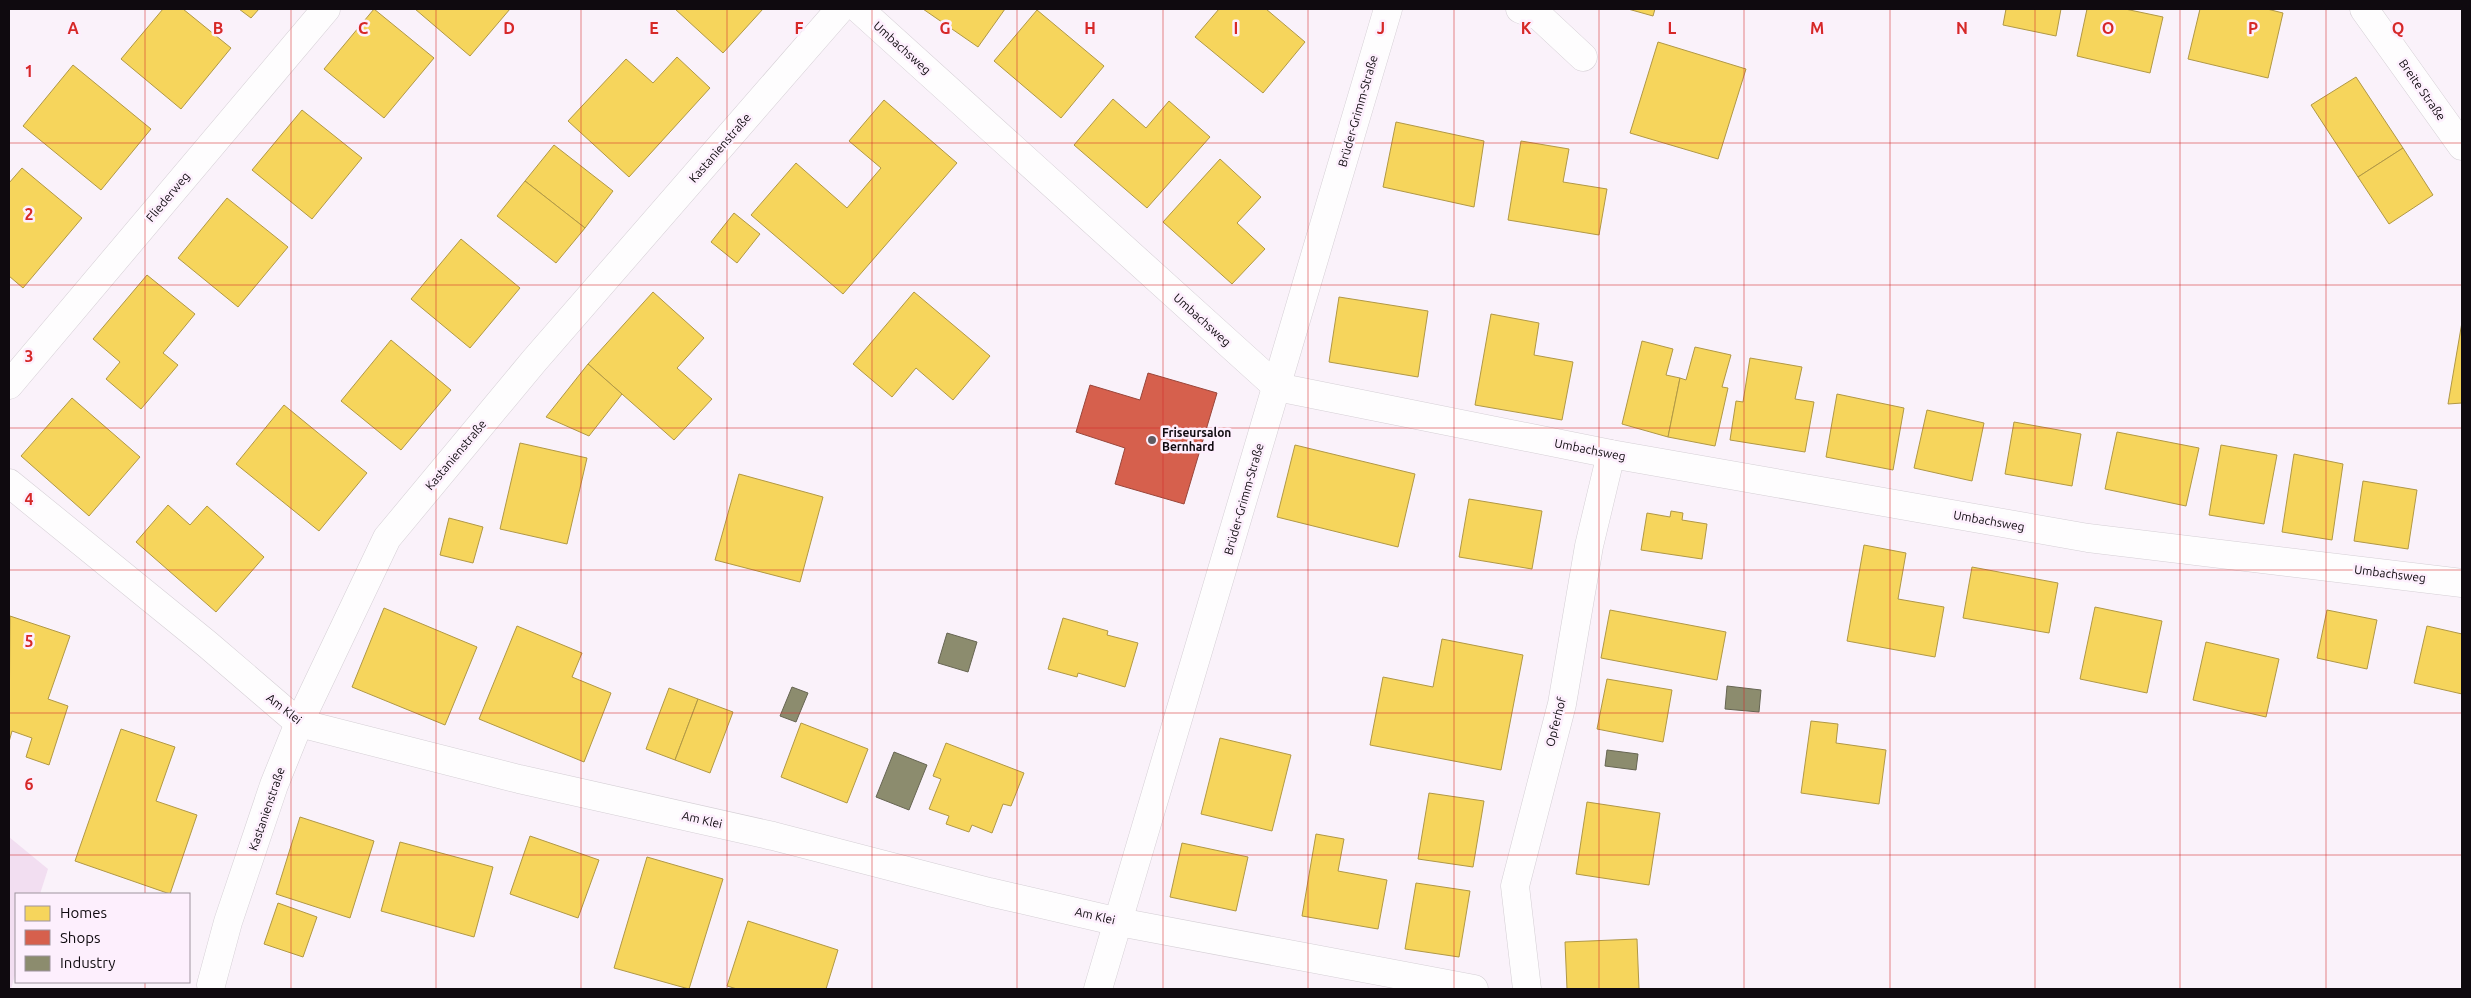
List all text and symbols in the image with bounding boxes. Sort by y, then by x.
text: A [67,19,79,37]
text: B [213,19,223,37]
text: C [358,19,368,37]
text: D [503,19,515,37]
text: E [649,19,659,37]
text: F [795,19,804,37]
street label: Umbachsweg [871,19,934,77]
text: G [939,19,951,37]
text: H [1084,19,1096,37]
text: I [1234,19,1238,37]
text: J [1377,19,1385,37]
text: K [1521,19,1532,37]
text: L [1668,19,1677,37]
text: M [1810,19,1824,37]
text: N [1956,19,1968,37]
text: O [2102,19,2114,37]
text: P [2248,19,2258,37]
text: Q [2392,19,2404,37]
street label: Brüder-Grimm-Straße [1335,53,1380,168]
street label: Breite Straße [2397,57,2448,123]
text: 1 [24,62,34,80]
street label: Kastanienstraße [686,110,753,185]
street label: Fliederweg [143,169,192,224]
text: 2 [24,205,34,223]
street label: Umbachsweg [1171,291,1234,349]
text: 3 [24,347,34,365]
street label: Kastanienstraße [423,417,489,492]
place label: Friseursalon Bernhard [1162,426,1231,453]
marker: Friseursalon Bernhard [1146,434,1158,446]
street label: Umbachsweg [1553,436,1627,463]
street label: Brüder-Grimm-Straße [1221,441,1266,556]
text: 4 [24,490,34,508]
street label: Umbachsweg [1952,508,2026,533]
street label: Umbachsweg [2353,563,2427,584]
text: 5 [24,632,34,650]
street label: Am Klei [264,691,304,726]
street label: Opferhof [1543,695,1568,748]
street label: Kastanienstraße [246,765,287,852]
text: 6 [24,775,34,793]
street label: Am Klei [681,809,724,830]
legend [15,893,190,983]
text: Homes [60,904,107,921]
street label: Am Klei [1074,905,1117,926]
text: Shops [60,929,101,946]
text: Industry [60,954,115,971]

